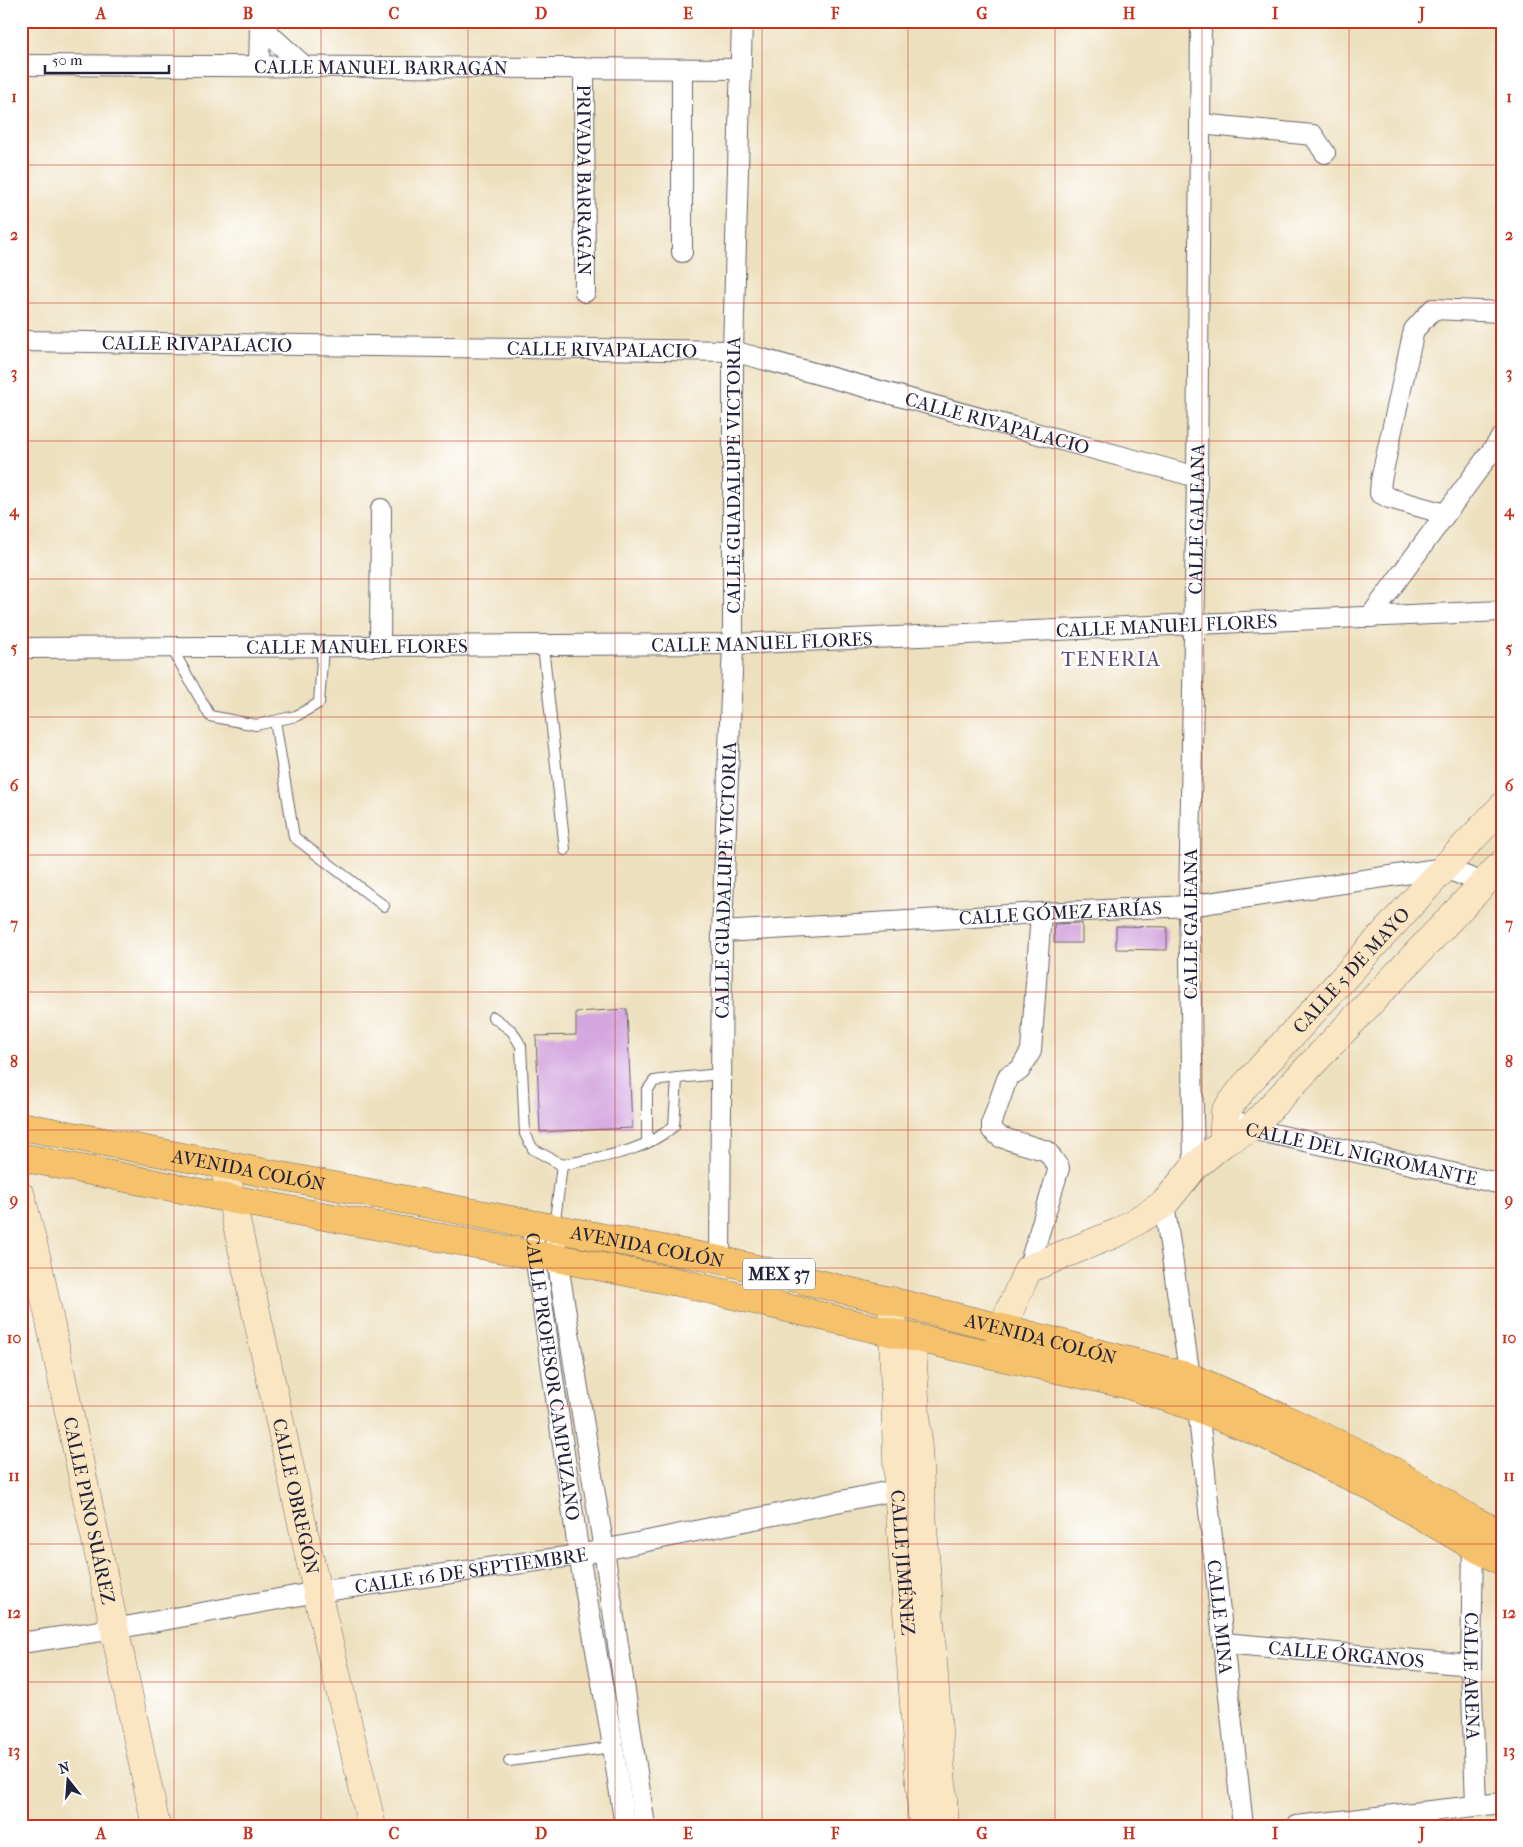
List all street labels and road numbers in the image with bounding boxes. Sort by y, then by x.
street label: CALLE MANUEL BARRAGÁN [254,56,509,80]
street label: PRIVADA BARRAGÁN [572,84,595,276]
street label: CALLE RIVAPALACIO [102,332,292,357]
street label: CALLE GUADALUPE VICTORIA [723,336,745,614]
street label: CALLE RIVAPALACIO [507,338,697,362]
street label: CALLE RIVAPALACIO [902,388,1092,459]
street label: CALLE GALEANA [1185,443,1209,595]
street label: CALLE MANUEL FLORES [1056,611,1278,642]
street label: CALLE MANUEL FLORES [651,628,873,656]
street label: CALLE MANUEL FLORES [246,635,468,659]
street label: CALLE GUADALUPE VICTORIA [711,740,741,1019]
street label: CALLE GALEANA [1180,848,1202,1000]
street label: CALLE GÓMEZ FARÍAS [958,897,1163,930]
street label: CALLE 5 DE MAYO [1289,903,1415,1038]
street label: CALLE DEL NIGROMANTE [1243,1118,1480,1190]
street label: AVENIDA COLÓN [169,1145,328,1196]
street label: AVENIDA COLÓN [568,1221,727,1273]
street label: CALLE PROFESOR CAMPUZANO [521,1232,584,1522]
road number: MEX 37 [743,1258,815,1290]
street label: AVENIDA COLÓN [962,1309,1119,1370]
street label: CALLE PINO SUÁREZ [58,1415,119,1607]
street label: CALLE OBREGÓN [268,1416,323,1577]
street label: CALLE JIMÉNEZ [886,1489,919,1637]
street label: CALLE 16 DE SEPTIEMBRE [353,1543,590,1599]
street label: CALLE MINA [1202,1559,1237,1676]
street label: CALLE ARENA [1459,1612,1484,1741]
street label: CALLE ÓRGANOS [1267,1637,1426,1673]

